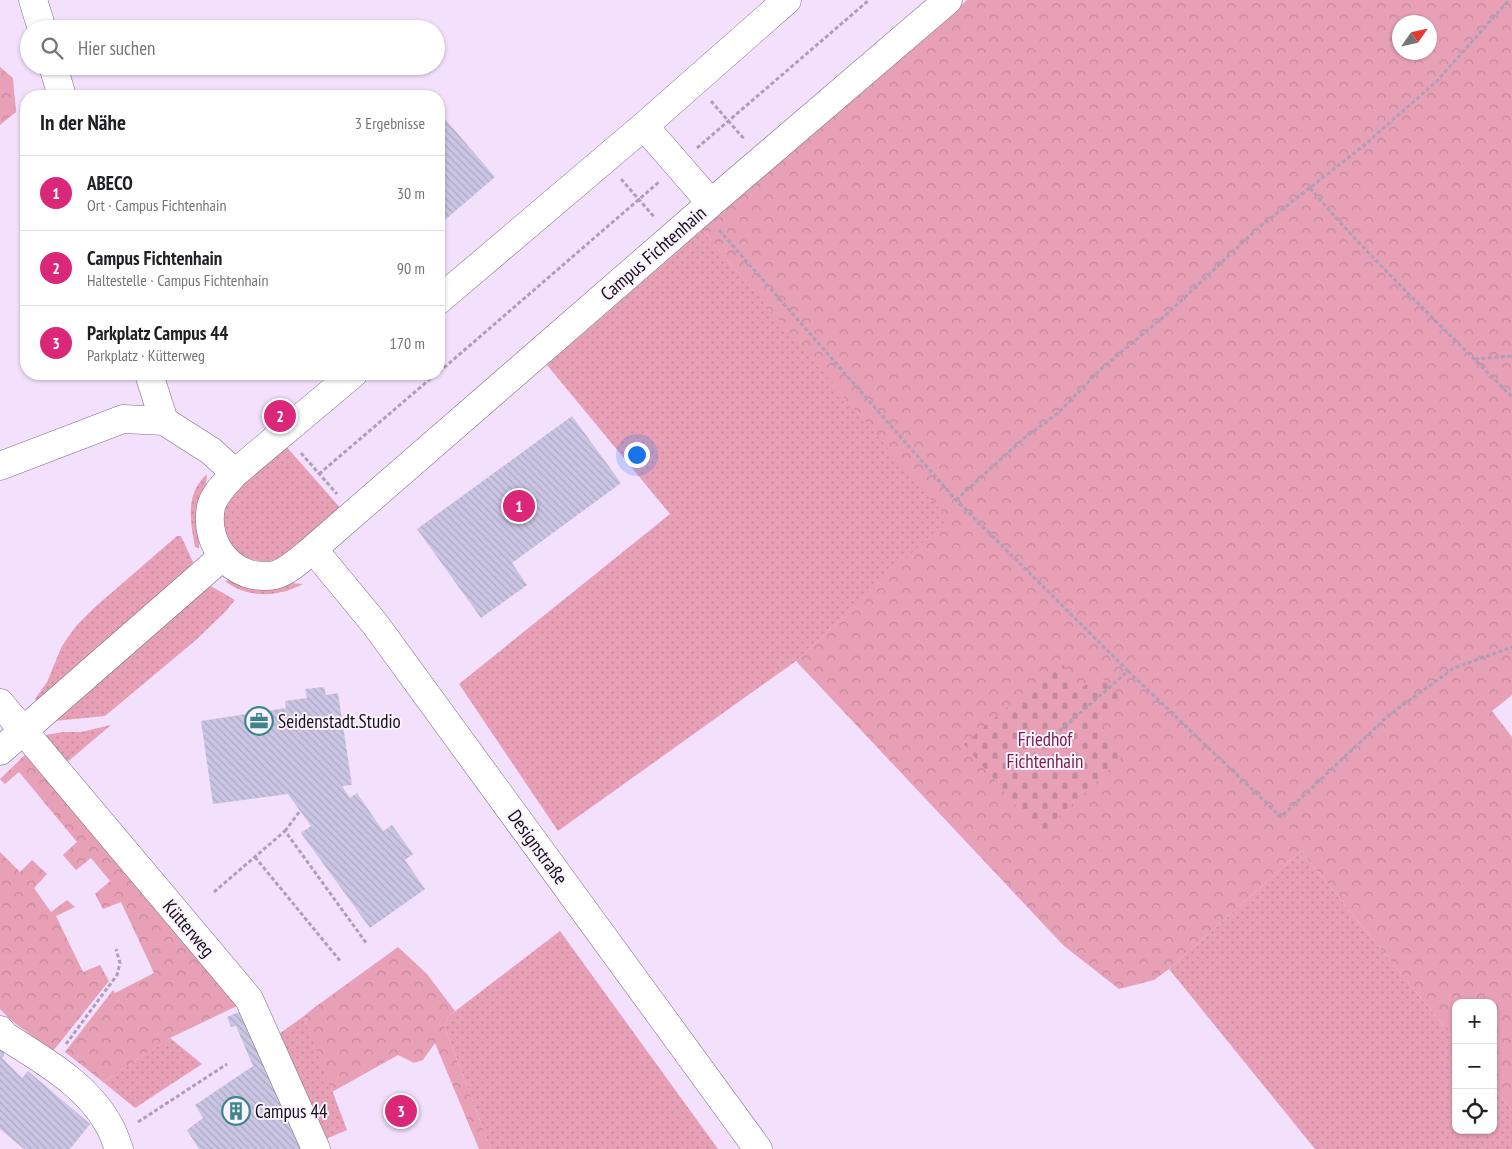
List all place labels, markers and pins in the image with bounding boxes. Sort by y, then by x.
pin: 2 [264,397,296,435]
pin: 1 [503,487,535,525]
office icon: Seidenstadt.Studio [244,706,274,736]
place label: Seidenstadt.Studio [278,709,401,733]
pin: 3 [385,1092,417,1130]
building icon: Campus 44 [221,1096,251,1126]
place label: Campus 44 [255,1099,328,1123]

